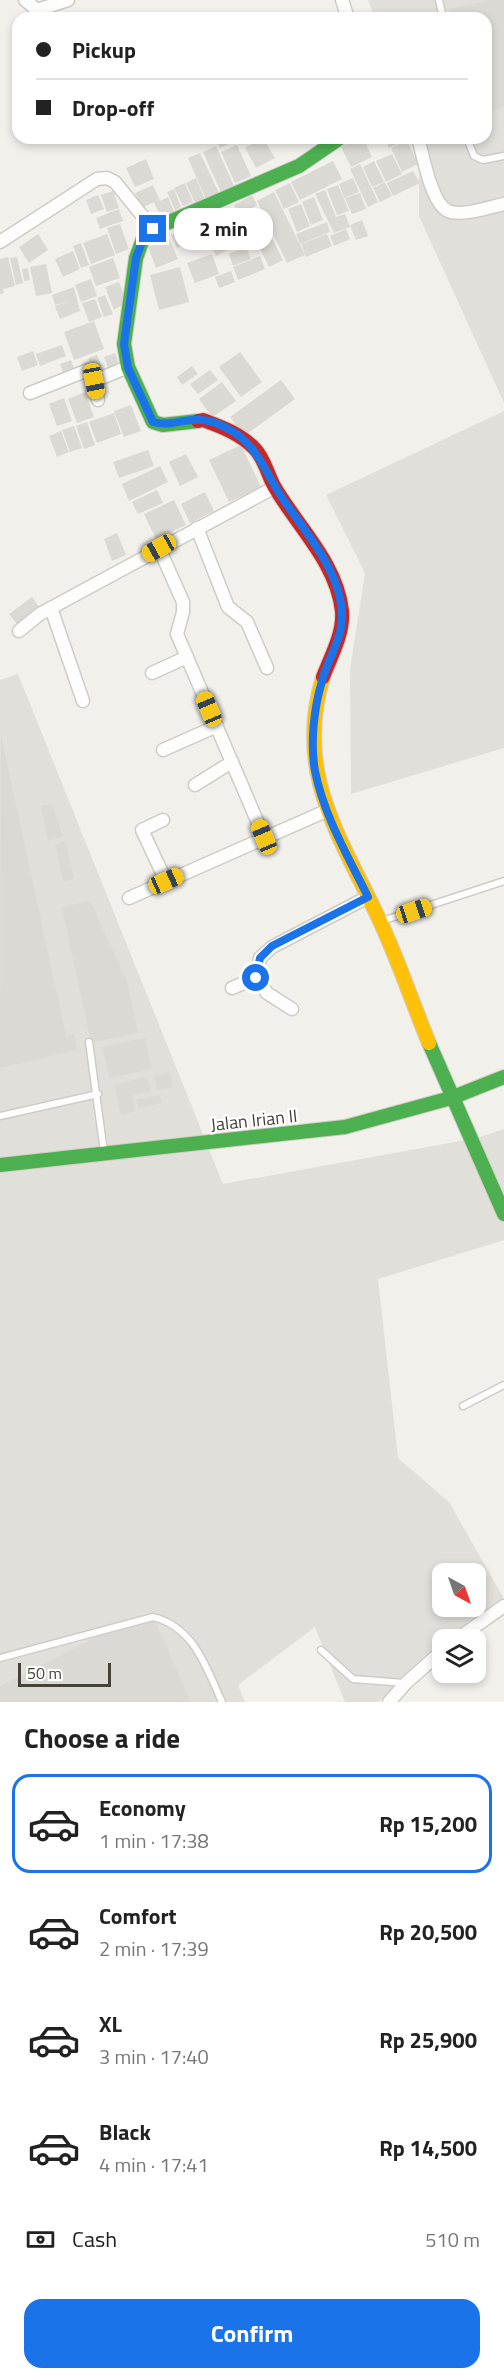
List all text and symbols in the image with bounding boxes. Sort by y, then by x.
text: Pickup [72,33,136,67]
text: Drop-off [72,91,154,125]
callout: 2 min [174,208,273,250]
text: 2 min [199,213,248,244]
route end [139,215,166,242]
car [82,362,106,400]
car [139,531,179,565]
car [194,689,224,729]
car [249,817,279,857]
car [146,865,186,897]
car [394,897,434,925]
route start [242,964,269,991]
street label: Jalan Irian II [209,1102,299,1138]
north arrow [432,1563,486,1617]
map controls [432,1563,486,1683]
button: layers [432,1629,486,1683]
scale bar [18,1660,111,1688]
text: 50 m [27,1661,62,1685]
text: Choose a ride [24,1717,180,1758]
text: Economy [99,1791,186,1825]
icon: car [27,1797,81,1851]
text: Rp 15,200 [379,1807,477,1841]
text: 1 min · 17:38 [99,1825,209,1856]
text: Comfort [99,1899,177,1933]
icon: car [27,1905,81,1959]
text: Rp 20,500 [379,1915,477,1949]
text: 2 min · 17:39 [99,1933,209,1964]
text: XL [99,2007,122,2041]
icon: car [27,2013,81,2067]
text: Rp 25,900 [379,2023,477,2057]
text: 3 min · 17:40 [99,2041,209,2072]
text: Black [99,2115,151,2149]
icon: car [27,2121,81,2175]
text: Rp 14,500 [379,2131,477,2165]
text: 4 min · 17:41 [99,2149,209,2180]
text: Cash [72,2222,117,2256]
icon: cash [24,2223,57,2256]
text: 510 m [425,2224,480,2255]
button: Confirm [24,2299,480,2368]

